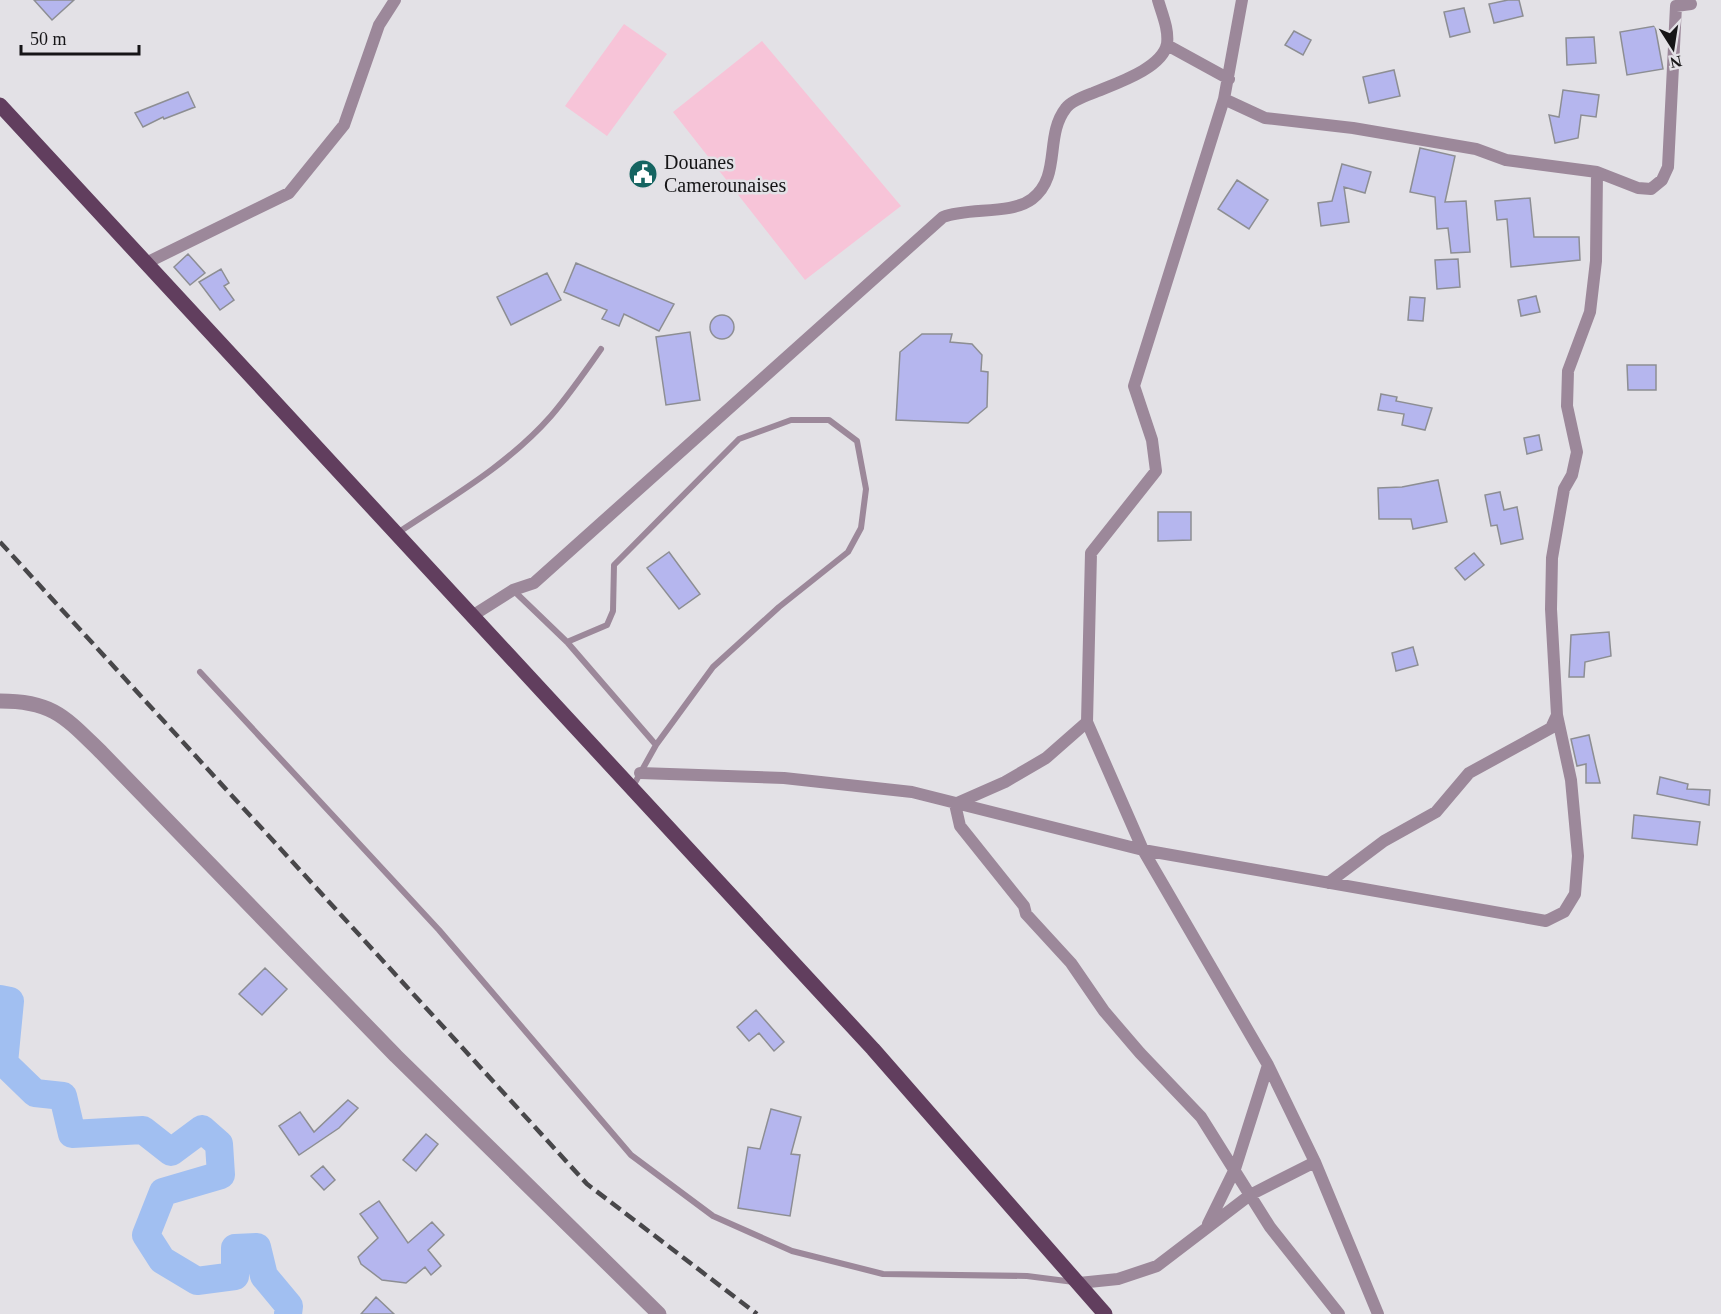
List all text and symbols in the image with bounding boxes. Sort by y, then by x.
scale bar [21,18,140,56]
north arrow [1643,18,1703,78]
text: 50 m [30,29,67,49]
text: N [1668,53,1683,72]
place label: Douanes Camerounaises [664,151,786,196]
public building icon: Douanes Camerounaises [627,158,659,190]

